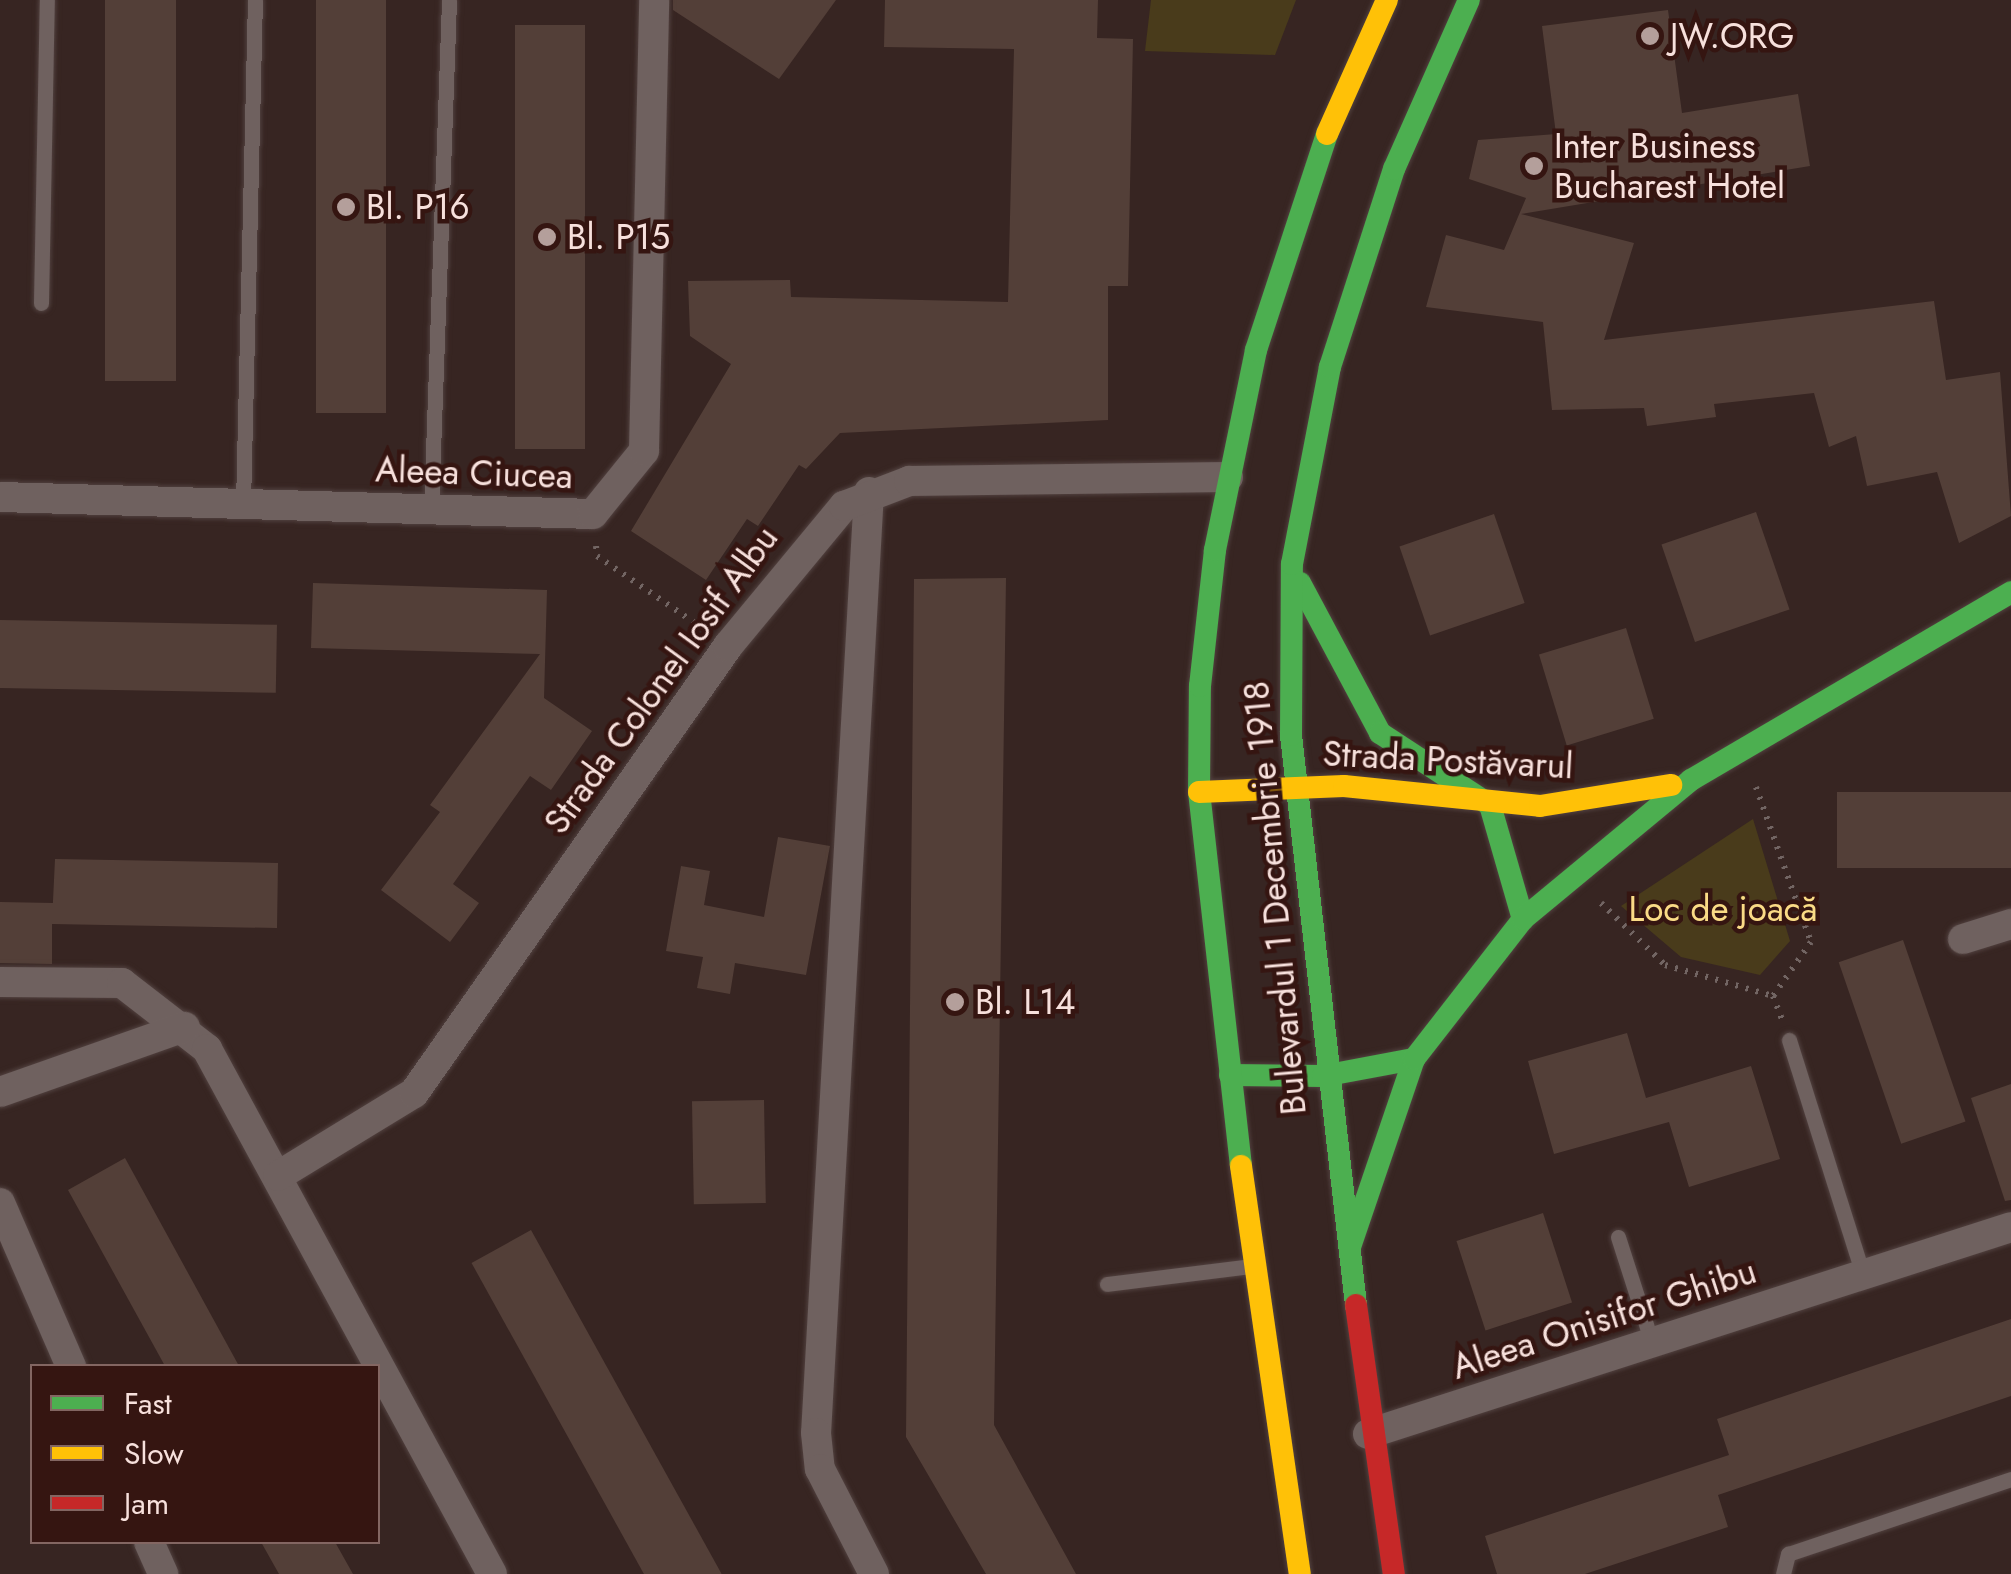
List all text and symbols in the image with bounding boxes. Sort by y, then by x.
place label: JW.ORG [1670,15,1794,57]
marker: JW.ORG [1639,25,1661,47]
place label: Inter Business Bucharest Hotel [1554,125,1785,207]
marker: Inter Business Bucharest Hotel [1523,155,1545,177]
place label: Bl. P16 [366,186,470,228]
marker: Bl. P16 [335,196,357,218]
place label: Bl. P15 [567,216,670,258]
marker: Bl. P15 [536,226,558,248]
street label: Aleea Ciucea [375,449,573,497]
street label: Strada Colonel Iosif Albu [535,518,787,842]
street label: Bulevardul 1 Decembrie 1918 [1235,679,1315,1117]
street label: Strada Postăvarul [1322,732,1574,788]
park label: Loc de joacă [1629,888,1817,930]
place label: Bl. L14 [975,981,1075,1023]
marker: Bl. L14 [944,991,966,1013]
street label: Aleea Onisifor Ghibu [1447,1250,1761,1388]
legend [30,1364,380,1544]
text: Fast [124,1382,172,1425]
text: Slow [124,1432,184,1475]
text: Jam [124,1482,169,1525]

